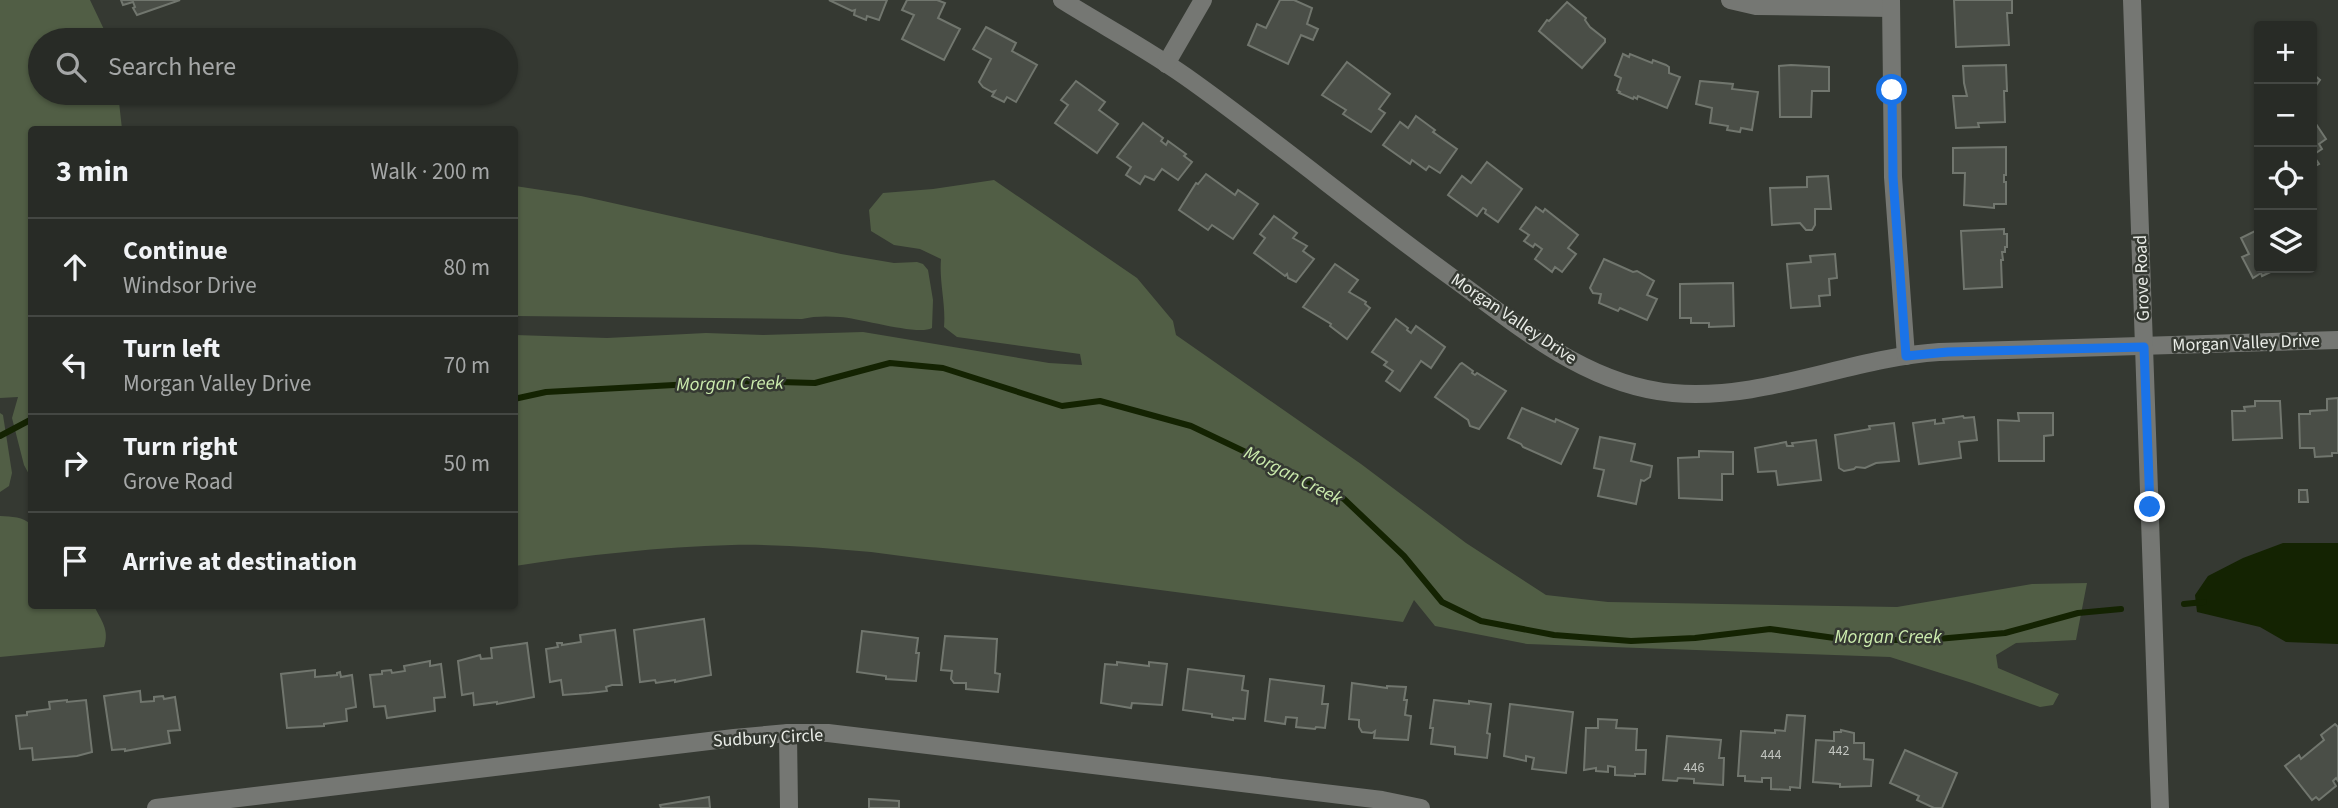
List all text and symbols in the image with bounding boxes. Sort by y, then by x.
map controls [2254,21,2317,273]
button: + [2254,21,2317,84]
search box [28,28,518,105]
icon: search [52,48,90,86]
text: Search here [108,48,236,85]
route start [1876,74,1907,105]
button: − [2254,84,2317,147]
button: locate [2254,147,2317,210]
text: 3 min [56,150,129,193]
text: Walk · 200 m [371,155,490,188]
button: layers [2254,210,2317,273]
text: Continue [123,232,228,269]
street label: Grove Road [2128,234,2156,322]
icon: ahead [56,248,94,286]
text: 80 m [443,251,490,284]
street label: Morgan Valley Drive [1446,267,1582,371]
text: Windsor Drive [123,269,257,302]
street label: Morgan Valley Drive [2172,328,2320,358]
text: Turn left [123,330,220,367]
icon: left [56,346,94,384]
text: 70 m [443,349,490,382]
text: Morgan Valley Drive [123,367,311,400]
water label: Morgan Creek [676,370,785,398]
text: Turn right [123,428,238,465]
water label: Morgan Creek [1239,440,1348,513]
icon: right [56,444,94,482]
text: 50 m [443,447,490,480]
text: Grove Road [123,465,233,498]
route end [2134,491,2165,522]
icon: arrive [56,542,94,580]
text: Arrive at destination [123,543,357,580]
water label: Morgan Creek [1834,624,1943,651]
street label: Sudbury Circle [712,723,824,753]
house number: 442 [1829,741,1849,761]
house number: 444 [1761,745,1781,765]
house number: 446 [1684,758,1704,778]

